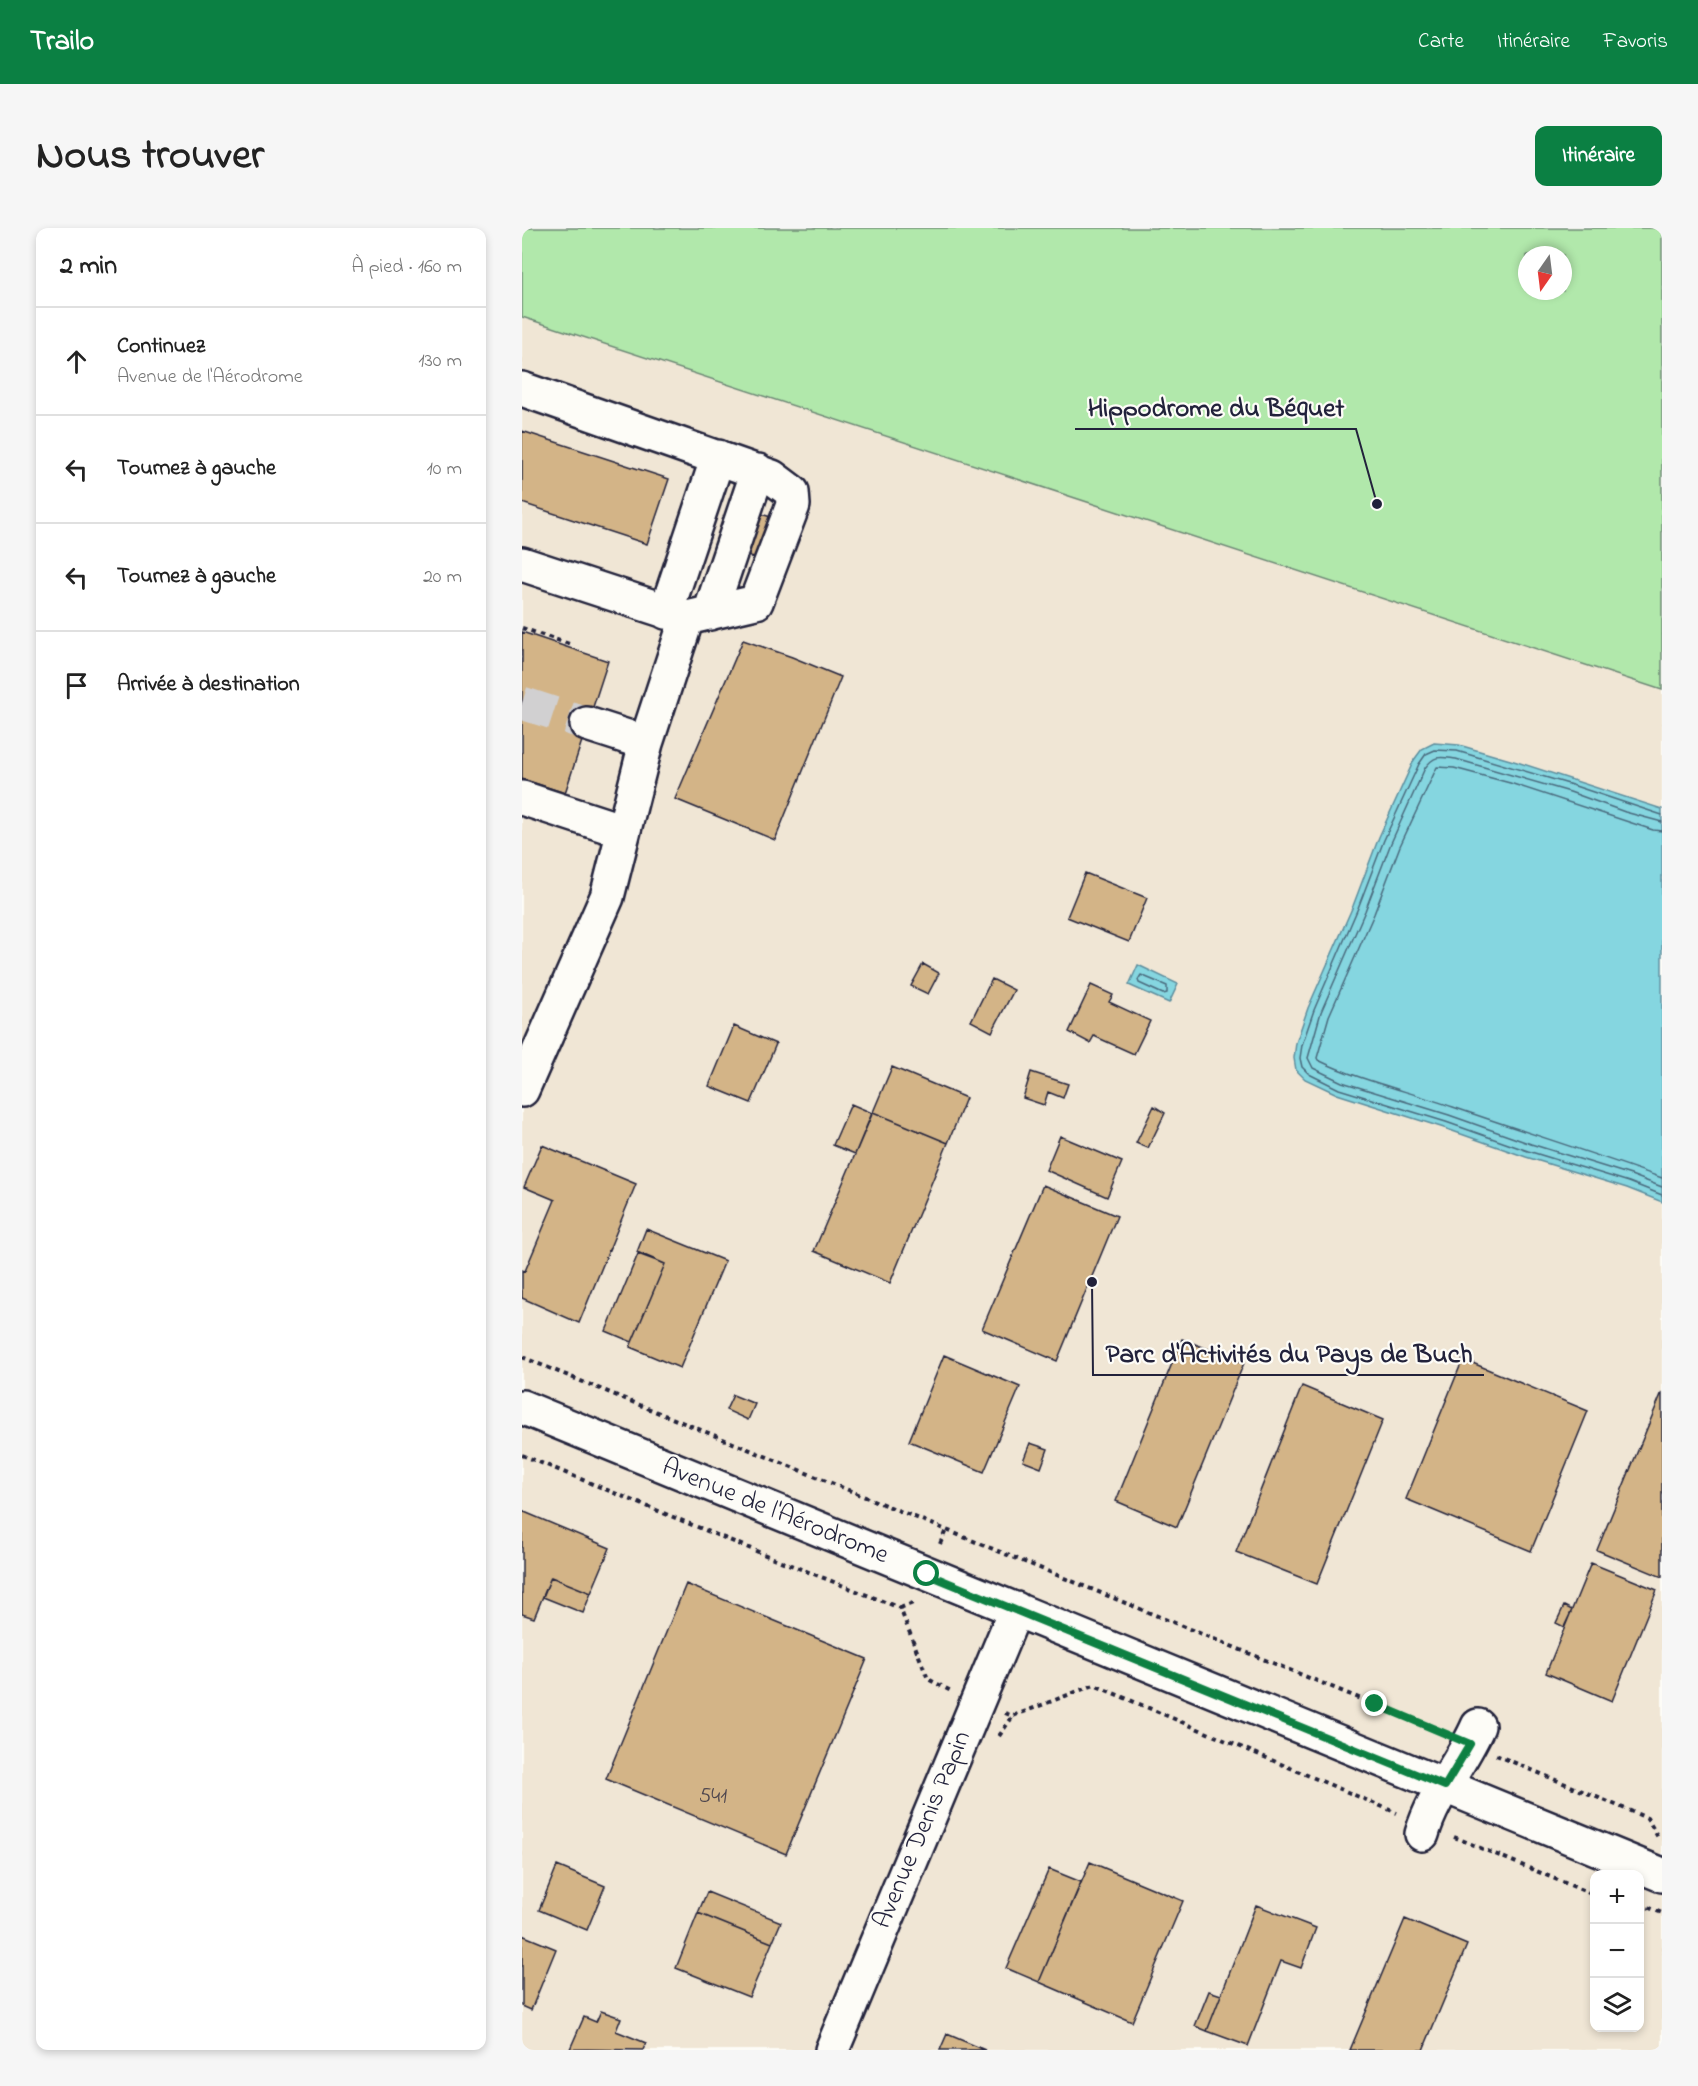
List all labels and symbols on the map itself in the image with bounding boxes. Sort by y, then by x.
north arrow [1518,246,1572,300]
callout: Hippodrome du Béquet [1075,384,1356,429]
text: Hippodrome du Béquet [1088,390,1345,429]
callout: Parc d'Activités du Pays de Buch [1093,1330,1484,1375]
text: Parc d'Activités du Pays de Buch [1106,1336,1472,1375]
street label: Avenue de l'Aérodrome [656,1449,894,1575]
route start [913,1560,939,1586]
route end [1361,1690,1387,1716]
street label: Avenue Denis Papin [864,1725,982,1935]
house number: 541 [699,1781,727,1813]

